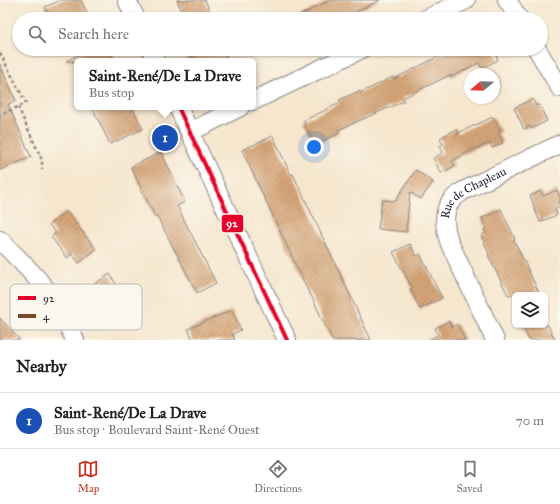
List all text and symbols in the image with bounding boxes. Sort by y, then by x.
search box [12,12,548,56]
icon: search [26,23,48,45]
text: Search here [58,25,129,43]
popup [74,58,256,110]
text: Saint-René/De La Drave [89,67,241,85]
north arrow [464,68,500,104]
text: Bus stop [89,85,134,101]
pin: 1 [152,123,178,153]
your location [304,137,324,157]
street label: Rue de Chapleau [438,164,509,219]
line badge: 92 [221,214,244,233]
text: 92 [226,217,238,231]
legend [10,284,142,330]
text: 92 [43,292,55,305]
map controls [512,292,548,328]
button: layers [512,292,548,328]
text: 4 [43,310,50,323]
text: Nearby [16,356,67,377]
text: Saint-René/De La Drave [54,404,207,422]
text: 1 [26,413,32,429]
text: 70 m [516,413,544,429]
text: Bus stop · Boulevard Saint-René Ouest [54,422,260,438]
tab: Map [77,458,99,495]
tab: Directions [254,458,302,495]
tab: Saved [456,458,483,495]

